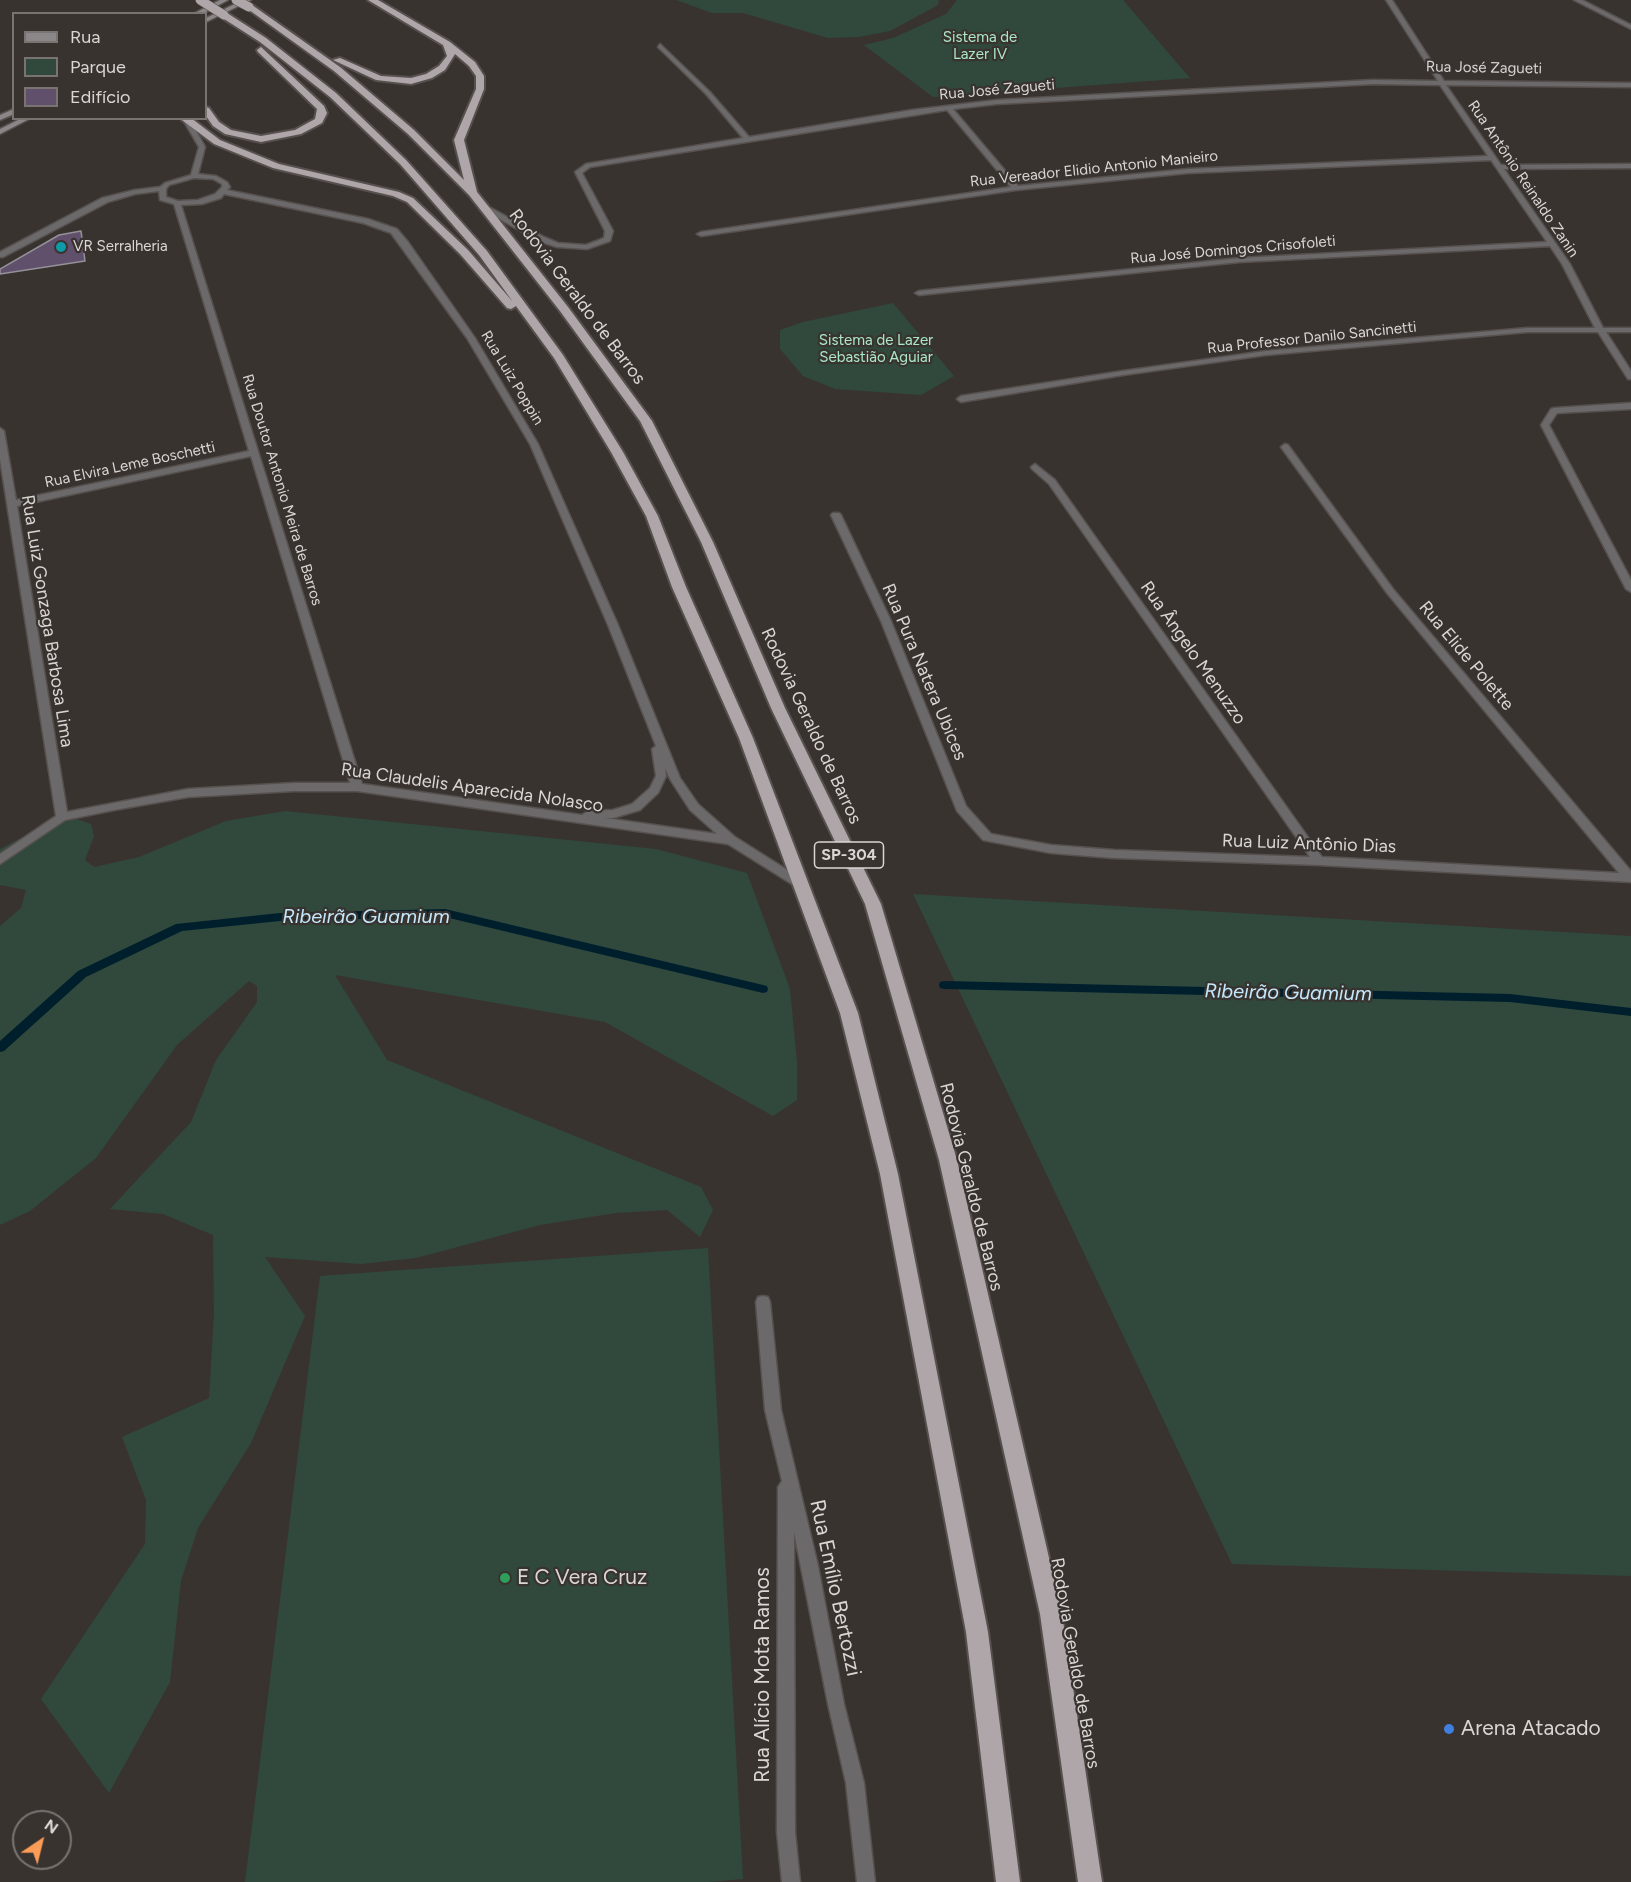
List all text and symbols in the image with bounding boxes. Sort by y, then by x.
legend [12,12,207,120]
text: Rua [70,26,101,48]
park label: Sistema de Lazer IV [943,29,1017,64]
text: Parque [70,56,126,78]
street label: Rua José Zagueti [1426,58,1542,78]
street label: Rua José Zagueti [938,76,1056,104]
text: Edifício [70,86,131,108]
street label: Rua Antônio Reinaldo Zanin [1464,97,1582,261]
street label: Rua Vereador Elidio Antonio Manieiro [969,147,1219,191]
street label: Rodovia Geraldo de Barros [504,205,650,389]
street label: Rua José Domingos Crisofoleti [1130,232,1336,268]
place label: VR Serralheria [73,238,168,256]
marker: VR Serralheria [54,240,68,254]
street label: Rua Professor Danilo Sancinetti [1206,318,1418,358]
street label: Rua Luiz Poppin [477,328,547,428]
park label: Sistema de Lazer Sebastião Aguiar [819,332,933,367]
street label: Rua Doutor Antonio Meira de Barros [238,372,326,608]
street label: Rua Elvira Leme Boschetti [43,438,217,492]
street label: Rua Luiz Gonzaga Barbosa Lima [16,493,78,749]
street label: Rua Ângelo Menuzzo [1135,577,1251,729]
street label: Rua Pura Natera Ubices [877,580,971,764]
street label: Rua Elide Polette [1414,597,1518,715]
street label: Rodovia Geraldo de Barros [756,625,866,827]
street label: Rua Claudelis Aparecida Nolasco [340,759,604,817]
street label: Rua Luiz Antônio Dias [1221,830,1397,858]
road number: SP-304 [814,842,884,868]
water label: Ribeirão Guamium [282,905,450,929]
water label: Ribeirão Guamium [1204,980,1372,1006]
street label: Rodovia Geraldo de Barros [935,1081,1007,1293]
street label: Rua Emílio Bertozzi [804,1497,866,1679]
street label: Rodovia Geraldo de Barros [1046,1556,1104,1770]
place label: E C Vera Cruz [517,1565,647,1591]
street label: Rua Alício Mota Ramos [750,1567,776,1783]
marker: E C Vera Cruz [498,1571,512,1585]
place label: Arena Atacado [1461,1716,1601,1742]
marker: Arena Atacado [1442,1722,1456,1736]
north arrow [12,1810,72,1870]
text: N [41,1815,62,1838]

